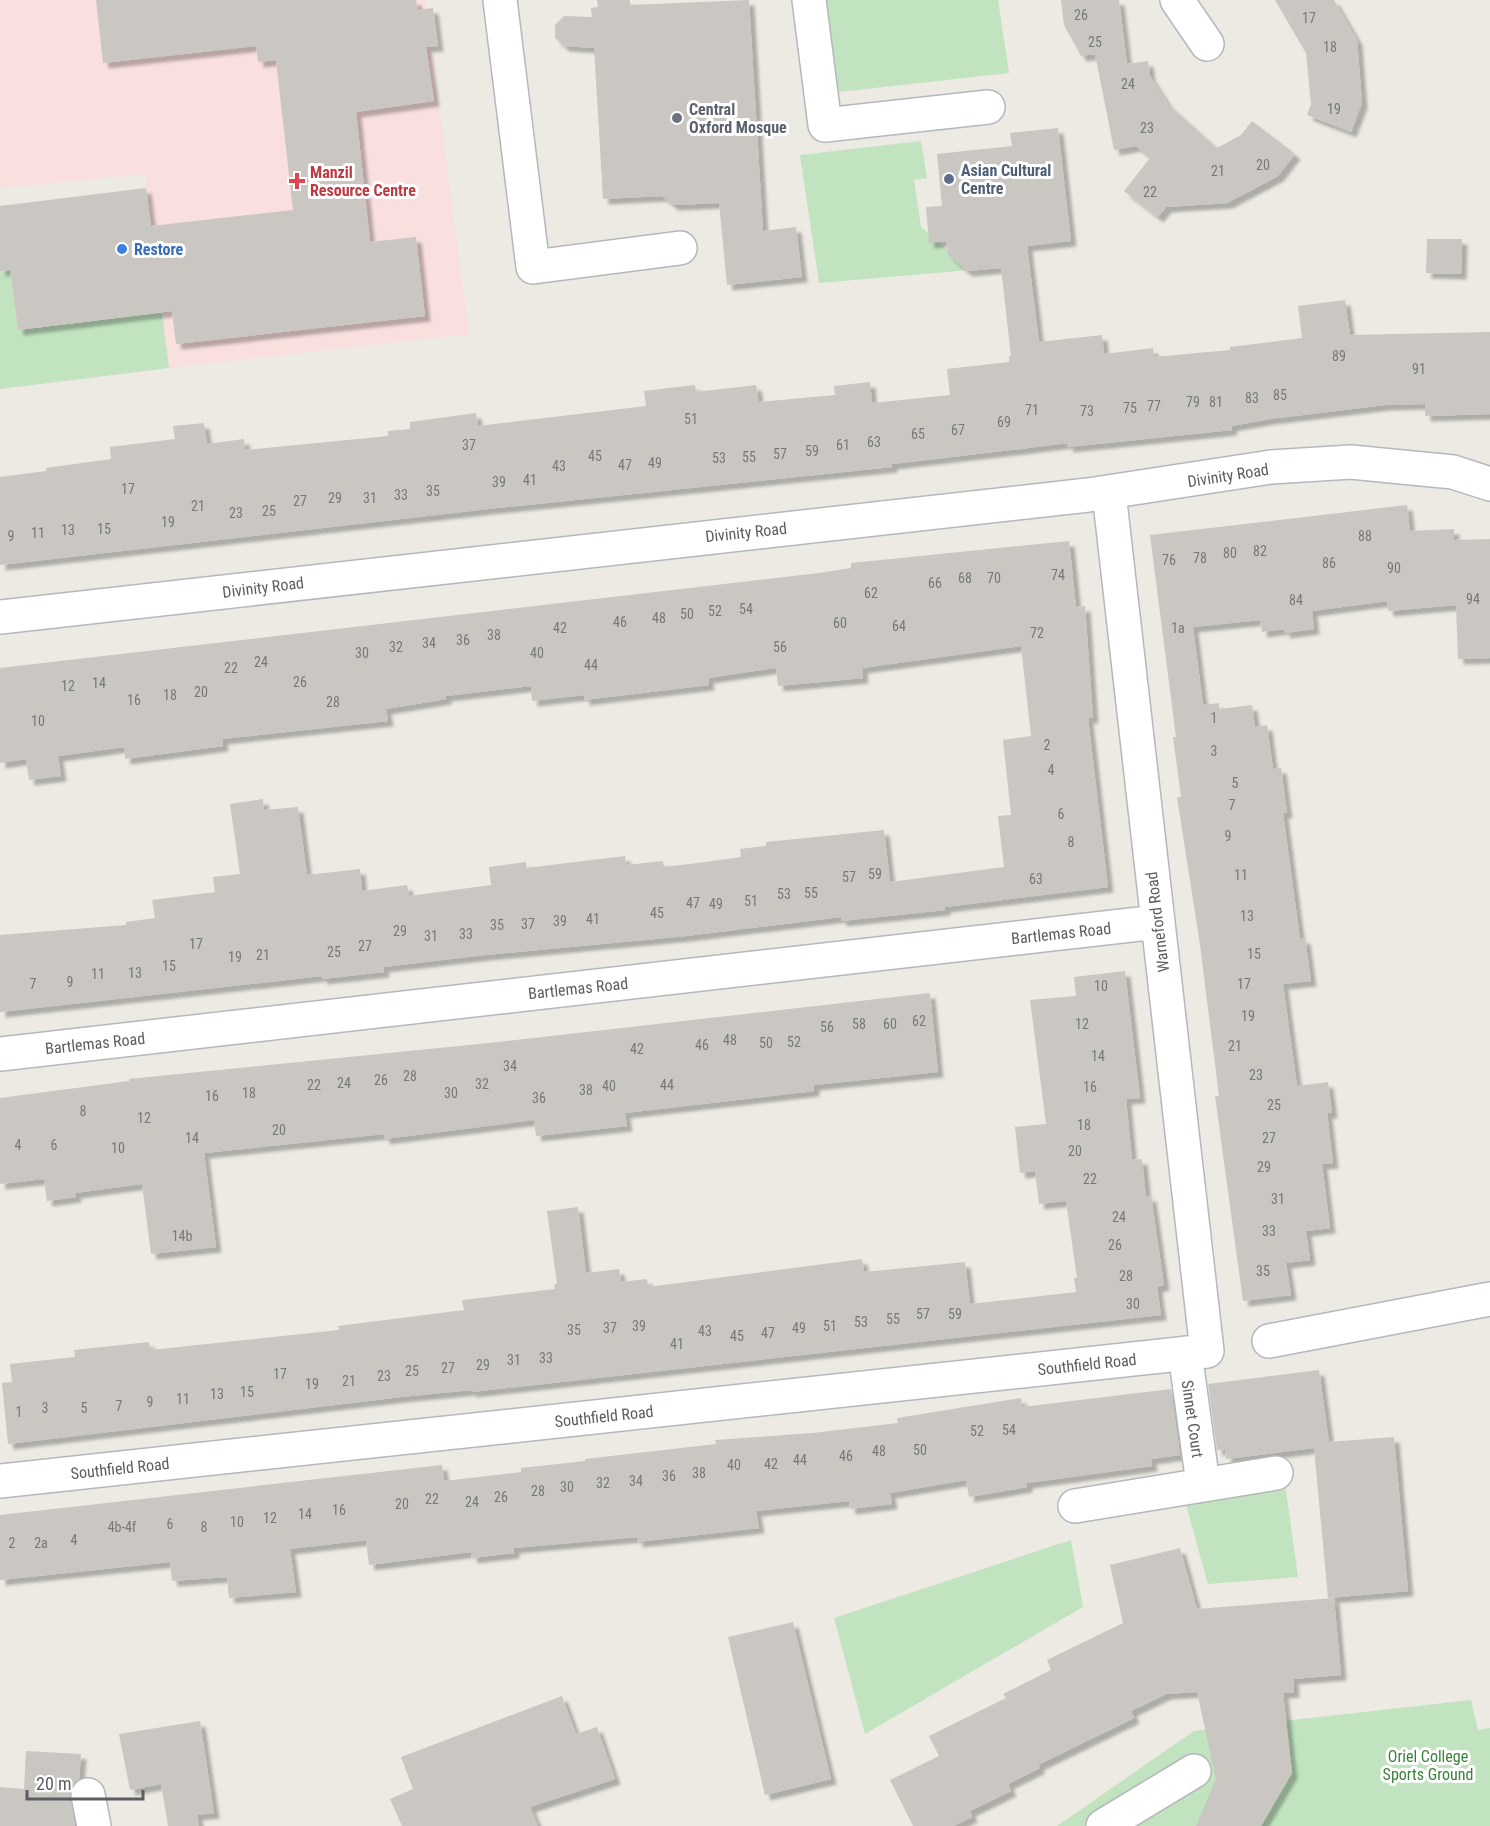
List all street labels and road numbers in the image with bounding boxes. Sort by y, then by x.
street label: Divinity Road [1186,460,1270,491]
street label: Divinity Road [704,519,788,546]
street label: Divinity Road [221,573,305,602]
street label: Warneford Road [1142,871,1173,973]
street label: Bartlemas Road [1010,919,1112,948]
street label: Bartlemas Road [527,974,629,1003]
street label: Bartlemas Road [44,1029,146,1058]
street label: Southfield Road [1037,1350,1137,1379]
street label: Sinnet Court [1178,1379,1207,1459]
street label: Southfield Road [554,1402,654,1431]
street label: Southfield Road [70,1454,170,1483]

